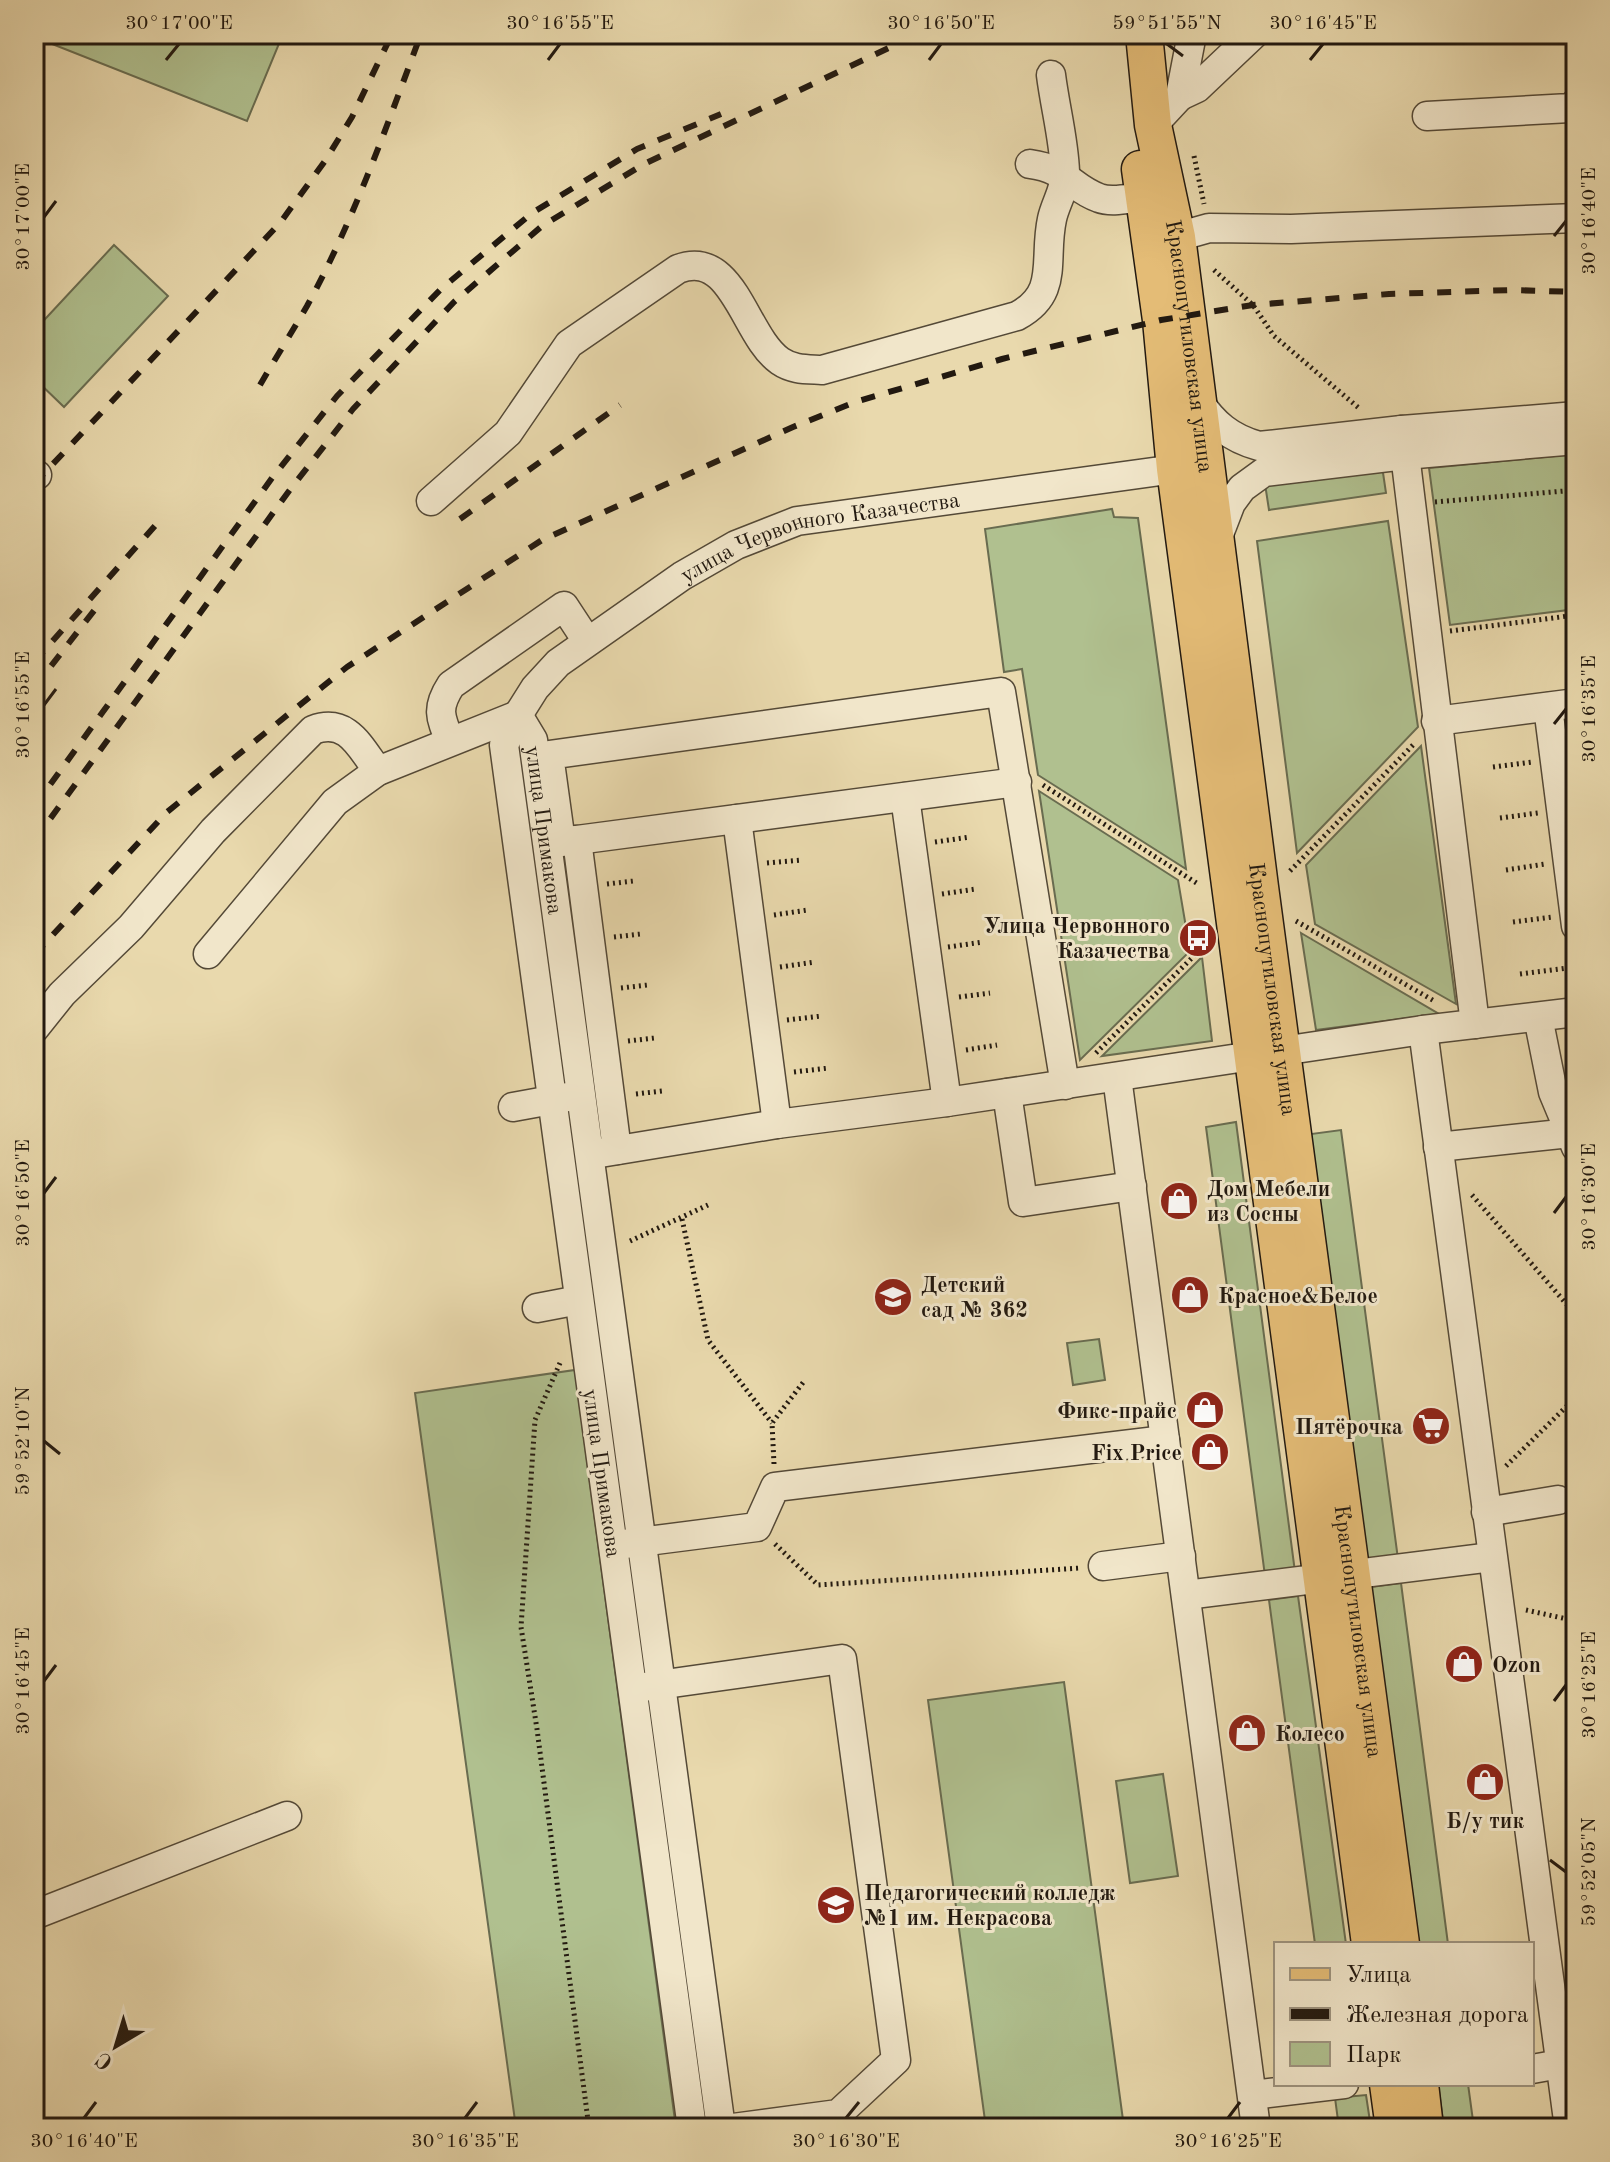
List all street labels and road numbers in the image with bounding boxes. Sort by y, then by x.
street label: Краснопутиловская улица [1161,218,1216,474]
street label: улица Червонного Казачества [677,490,961,587]
street label: улица Примакова [521,745,566,916]
street label: Краснопутиловская улица [1244,861,1299,1117]
street label: улица Примакова [578,1388,624,1559]
street label: Краснопутиловская улица [1330,1504,1385,1759]

